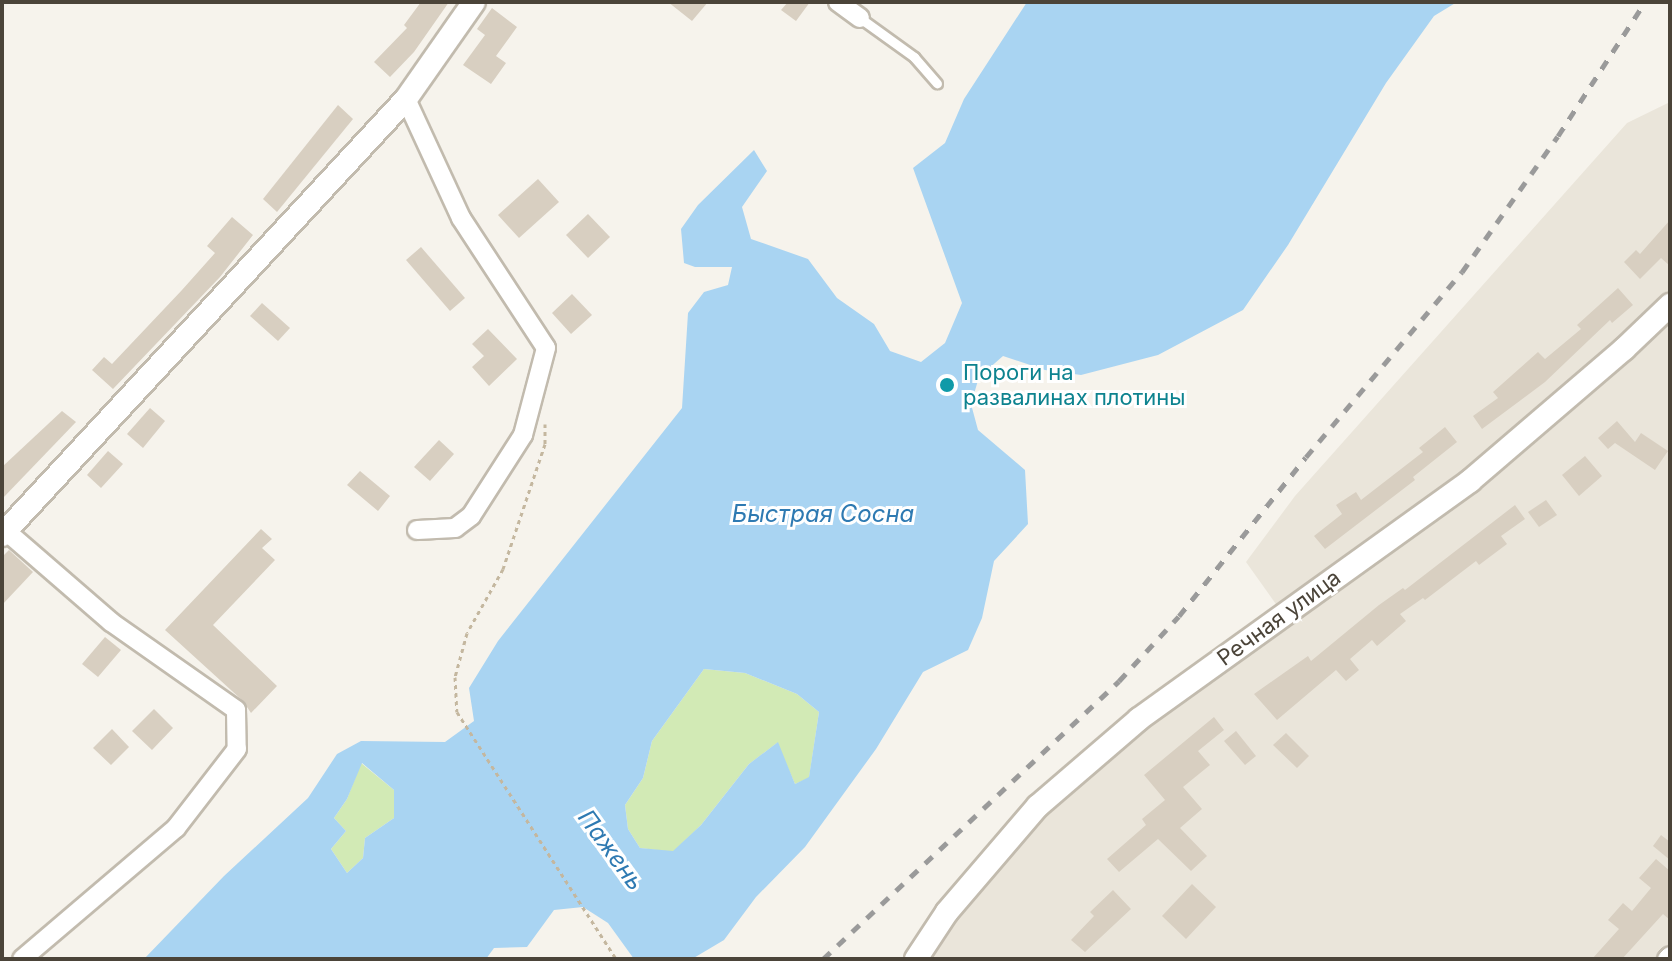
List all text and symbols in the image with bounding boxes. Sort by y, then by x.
place label: Пороги на развалинах плотины [963,359,1186,410]
marker: Пороги на развалинах плотины [938,376,956,394]
water label: Быстрая Сосна [732,500,914,528]
street label: Речная улица [1212,564,1346,672]
water label: Пажень [572,804,650,896]

